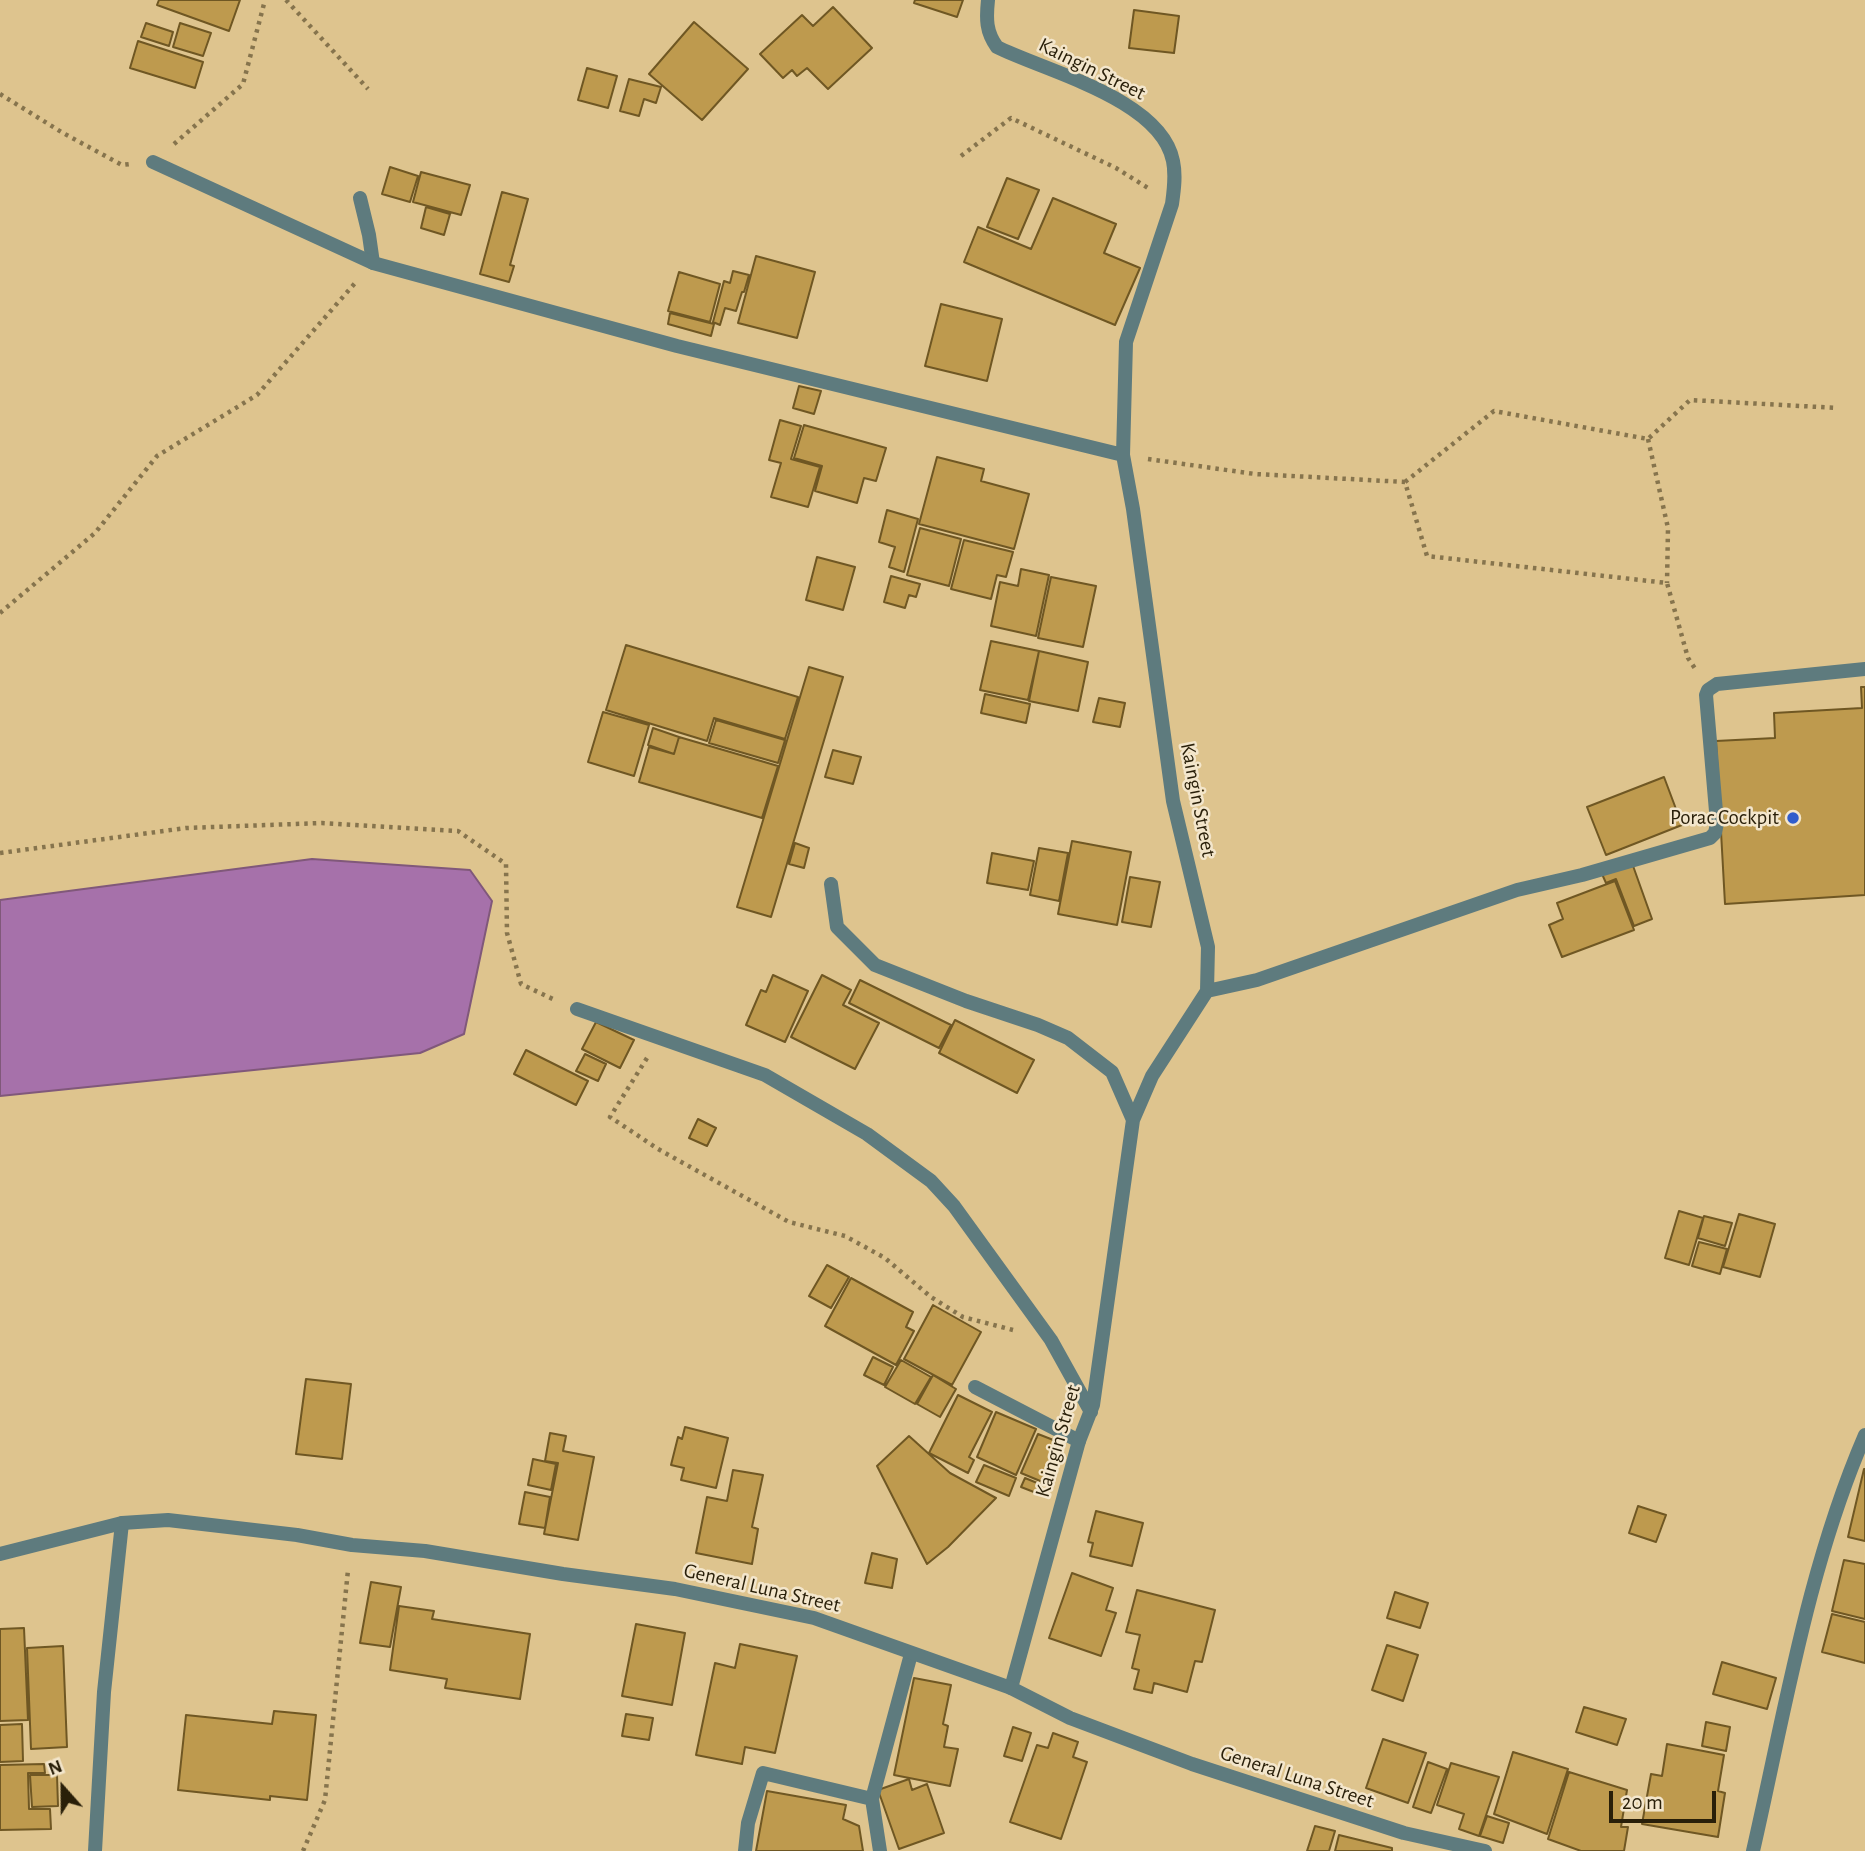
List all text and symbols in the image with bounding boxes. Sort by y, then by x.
street label: Kaingin Street [1034,32,1150,106]
street label: Kaingin Street [1175,741,1221,859]
place label: Porac Cockpit [1670,805,1779,831]
marker: Porac Cockpit [1785,810,1801,826]
street label: Kaingin Street [1030,1382,1086,1500]
street label: General Luna Street [681,1558,843,1618]
street label: General Luna Street [1217,1740,1377,1814]
north arrow [28,1753,98,1823]
text: N [46,1757,65,1779]
scale bar [1613,1778,1720,1822]
text: 20 m [1622,1792,1663,1813]

